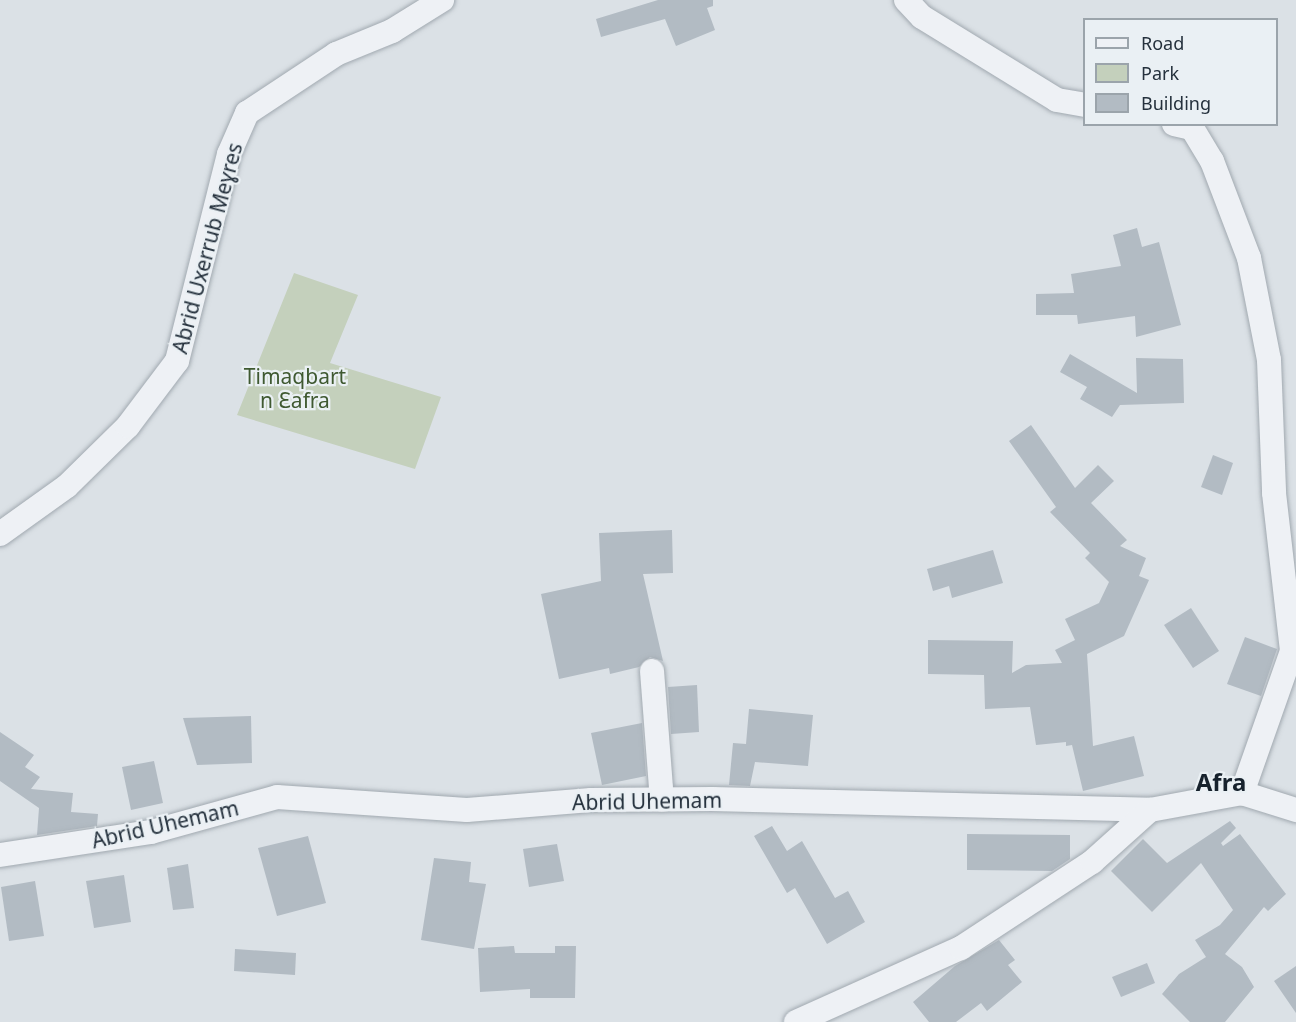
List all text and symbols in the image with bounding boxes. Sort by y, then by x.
legend [1083,18,1278,126]
text: Road [1141,31,1184,55]
text: Park [1141,61,1179,85]
text: Building [1141,91,1211,115]
street label: Abrid Uxerrub Meɣres [167,140,247,356]
park label: Timaqbart n Ɛafra [244,363,346,413]
district label: Afra [1196,768,1246,796]
street label: Abrid Uhemam [572,787,722,815]
street label: Abrid Uhemam [89,795,241,853]

